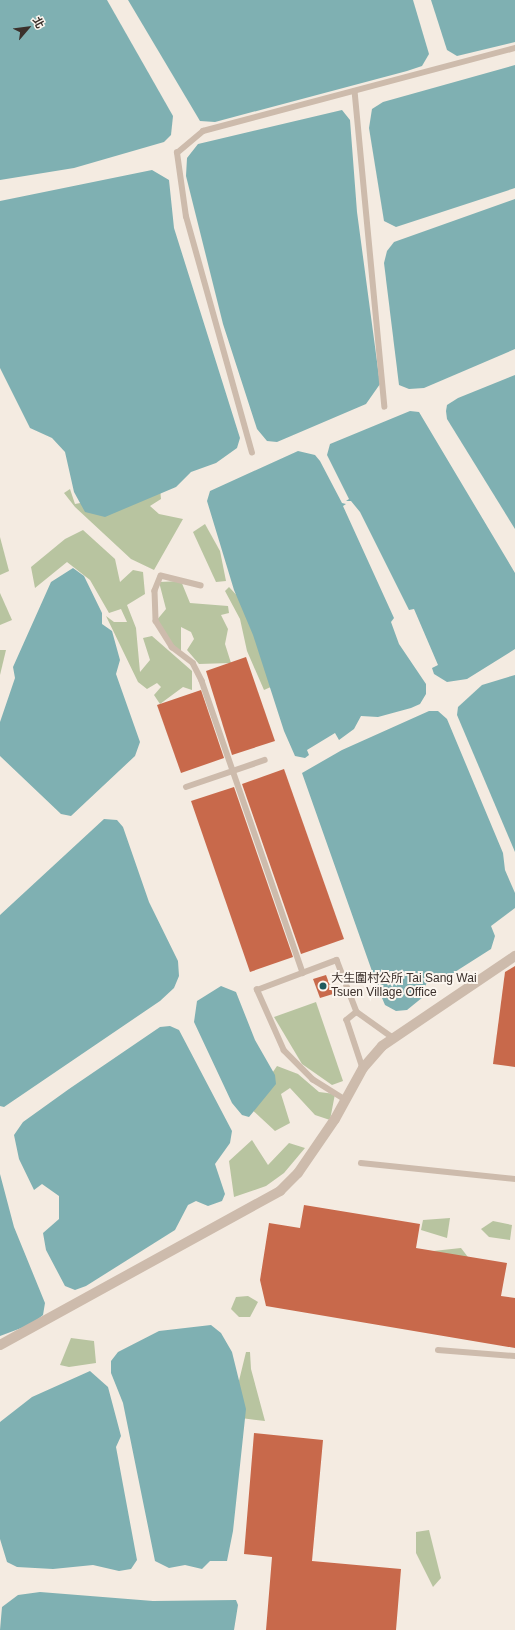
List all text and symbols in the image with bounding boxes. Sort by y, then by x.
north arrow [8,8,48,48]
text: 北 [31,15,46,30]
place label: 大生圍村公所 Tai Sang Wai Tsuen Village Office [331,972,477,1000]
marker: 大生圍村公所 Tai Sang Wai Tsuen Village Office [318,981,328,991]

